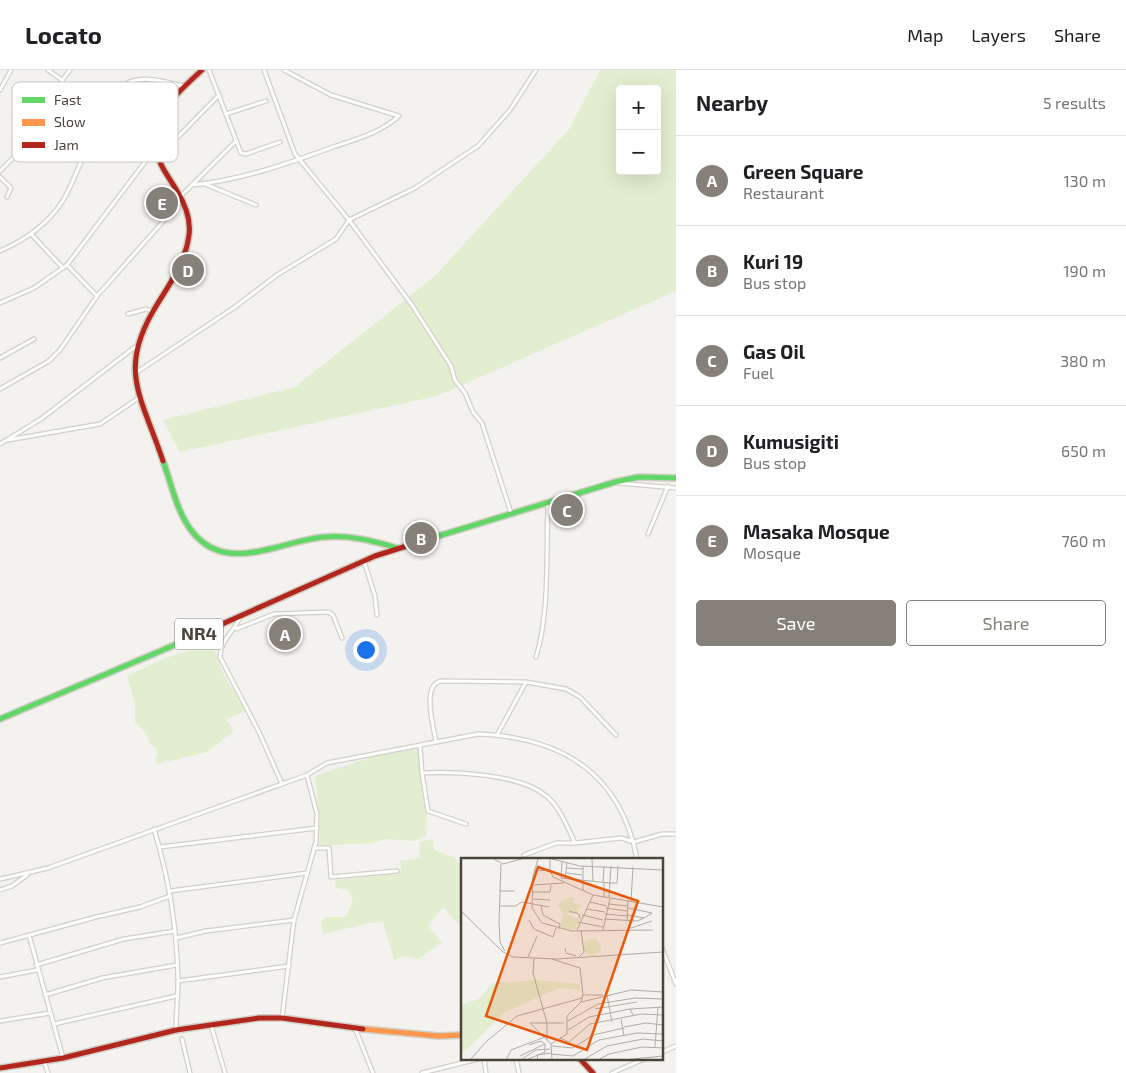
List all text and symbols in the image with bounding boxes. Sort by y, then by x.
text: Locato [25,20,102,49]
text: Map [907,24,943,46]
text: Layers [971,24,1026,46]
text: Share [1054,24,1101,46]
legend [12,82,178,162]
map controls [616,85,661,175]
button: + [616,85,661,130]
text: Nearby [696,90,768,115]
text: Fast [54,91,81,108]
text: 5 results [1043,93,1106,112]
text: Slow [54,113,86,130]
button: − [616,130,661,175]
text: Jam [54,136,79,153]
text: Green Square [743,160,863,183]
text: A [707,171,717,190]
text: 130 m [1064,171,1106,190]
text: Restaurant [743,183,824,202]
pin: E [146,184,178,222]
text: Kuri 19 [743,250,803,273]
pin: D [172,251,204,289]
text: B [707,261,717,280]
text: 190 m [1063,261,1106,280]
text: Bus stop [743,273,806,292]
text: Gas Oil [743,340,805,363]
text: C [707,351,717,370]
text: 380 m [1060,351,1106,370]
text: Fuel [743,363,774,382]
text: Kumusigiti [743,430,839,453]
text: D [707,441,717,460]
text: 650 m [1061,441,1106,460]
text: Bus stop [743,453,806,472]
pin: C [551,491,583,529]
pin: B [405,519,437,557]
text: Masaka Mosque [743,520,890,543]
text: E [707,531,717,550]
text: 760 m [1061,531,1106,550]
text: Mosque [743,543,801,562]
button: Save [696,600,896,646]
button: Share [906,600,1106,646]
pin: A [269,615,301,653]
road number: NR4 [175,618,223,650]
your location [353,637,379,663]
inset map [461,858,664,1060]

